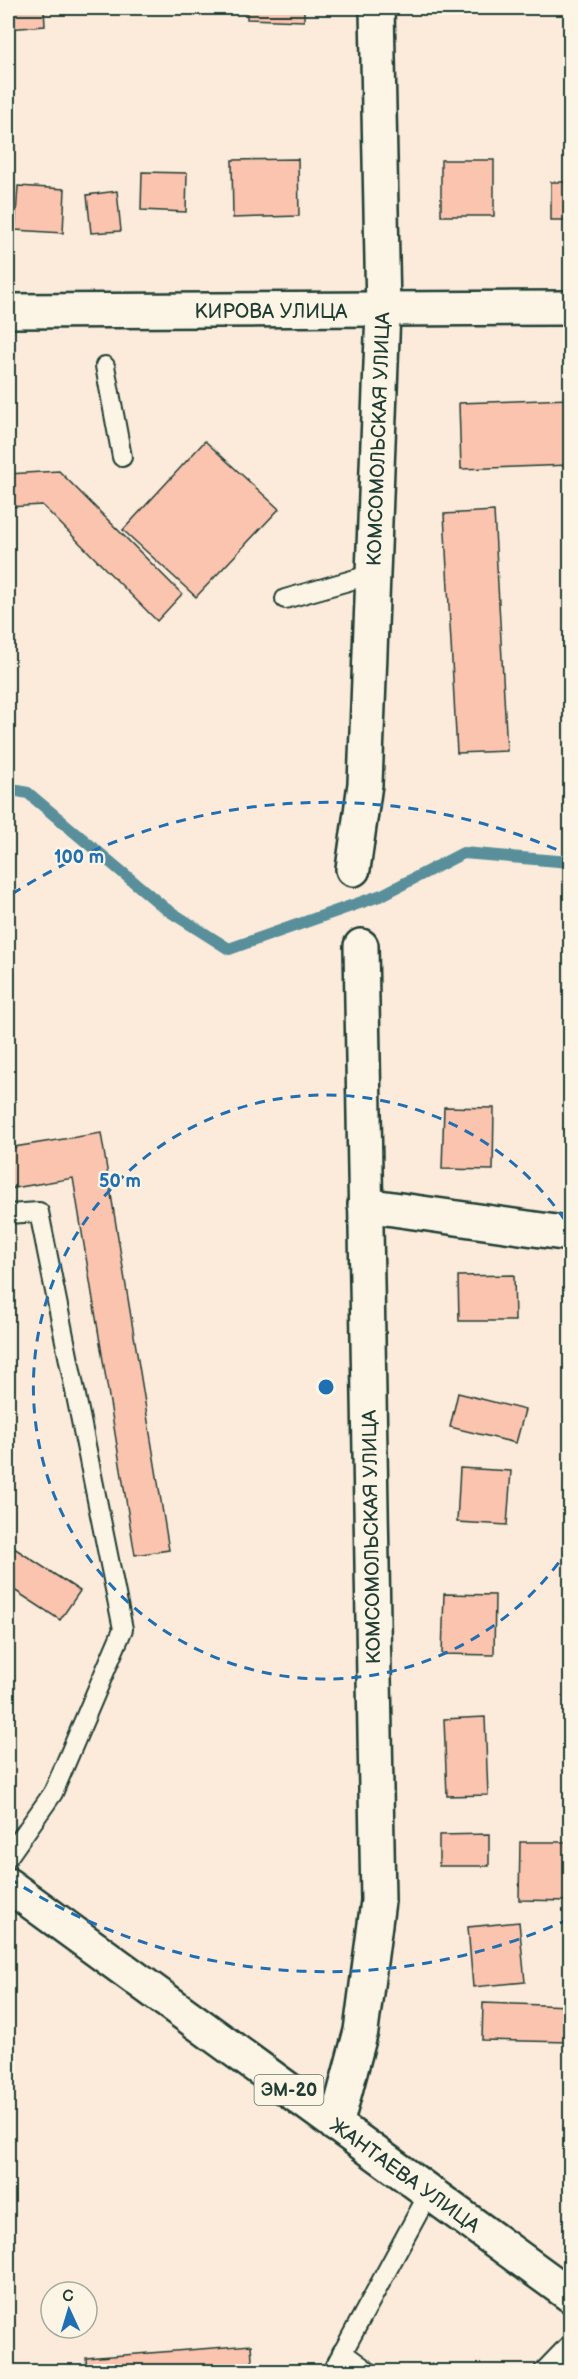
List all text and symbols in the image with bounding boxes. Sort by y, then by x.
street label: КИРОВА УЛИЦА [195,300,348,324]
street label: КОМСОМОЛЬСКАЯ УЛИЦА [363,311,395,566]
text: 100 m [54,847,104,868]
text: 50 m [99,1171,141,1192]
centre of rings [316,1377,336,1397]
street label: КОМСОМОЛЬСКАЯ УЛИЦА [358,1409,386,1664]
road number: ЭМ-20 [254,2075,324,2105]
street label: ЖАНТАЕВА УЛИЦА [325,2113,485,2239]
north arrow [39,2280,99,2340]
text: С [62,2287,74,2306]

